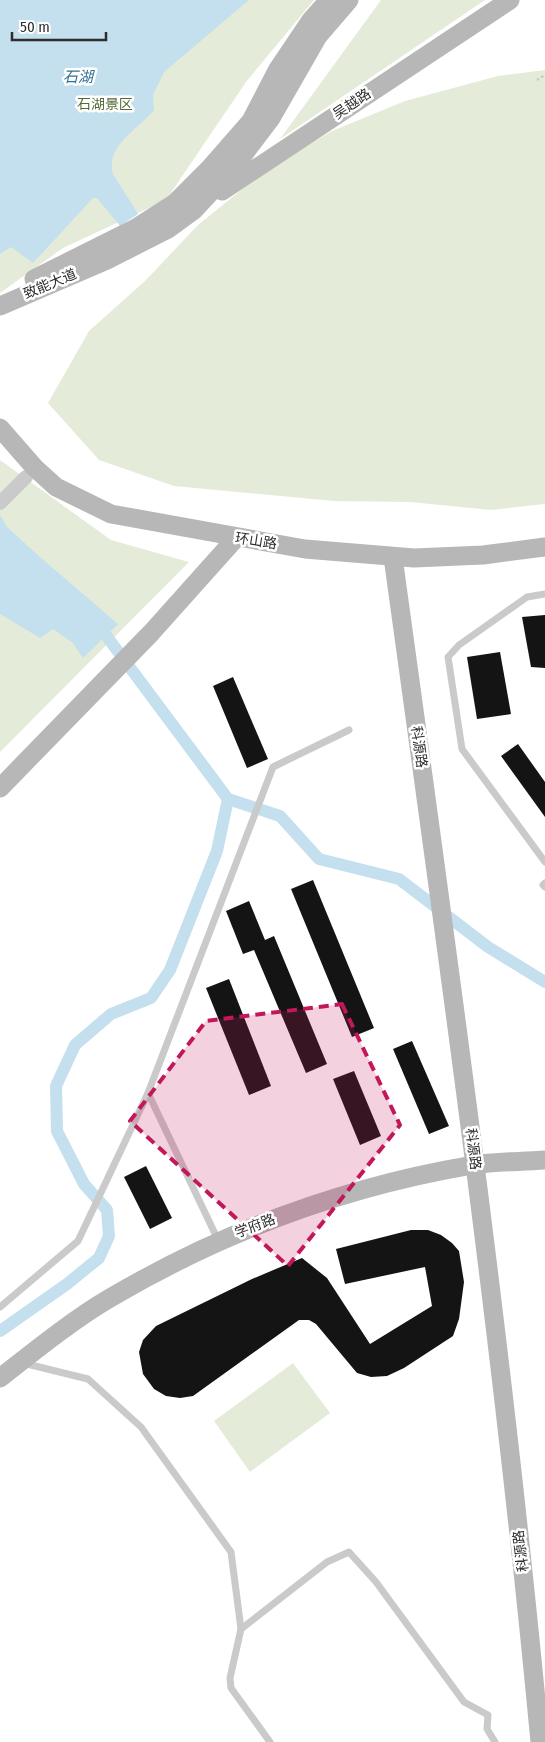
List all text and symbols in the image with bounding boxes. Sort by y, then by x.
scale bar [12,10,106,42]
text: 50 m [20,18,50,36]
water label: 石湖 [63,68,95,86]
street label: 吴越路 [330,85,374,123]
park label: 石湖景区 [77,96,133,113]
street label: 致能大道 [21,265,79,303]
street label: 环山路 [234,529,278,553]
street label: 科源路 [408,725,430,769]
street label: 科源路 [462,1127,484,1171]
street label: 学府路 [232,1211,278,1241]
street label: 科源路 [510,1529,532,1573]

